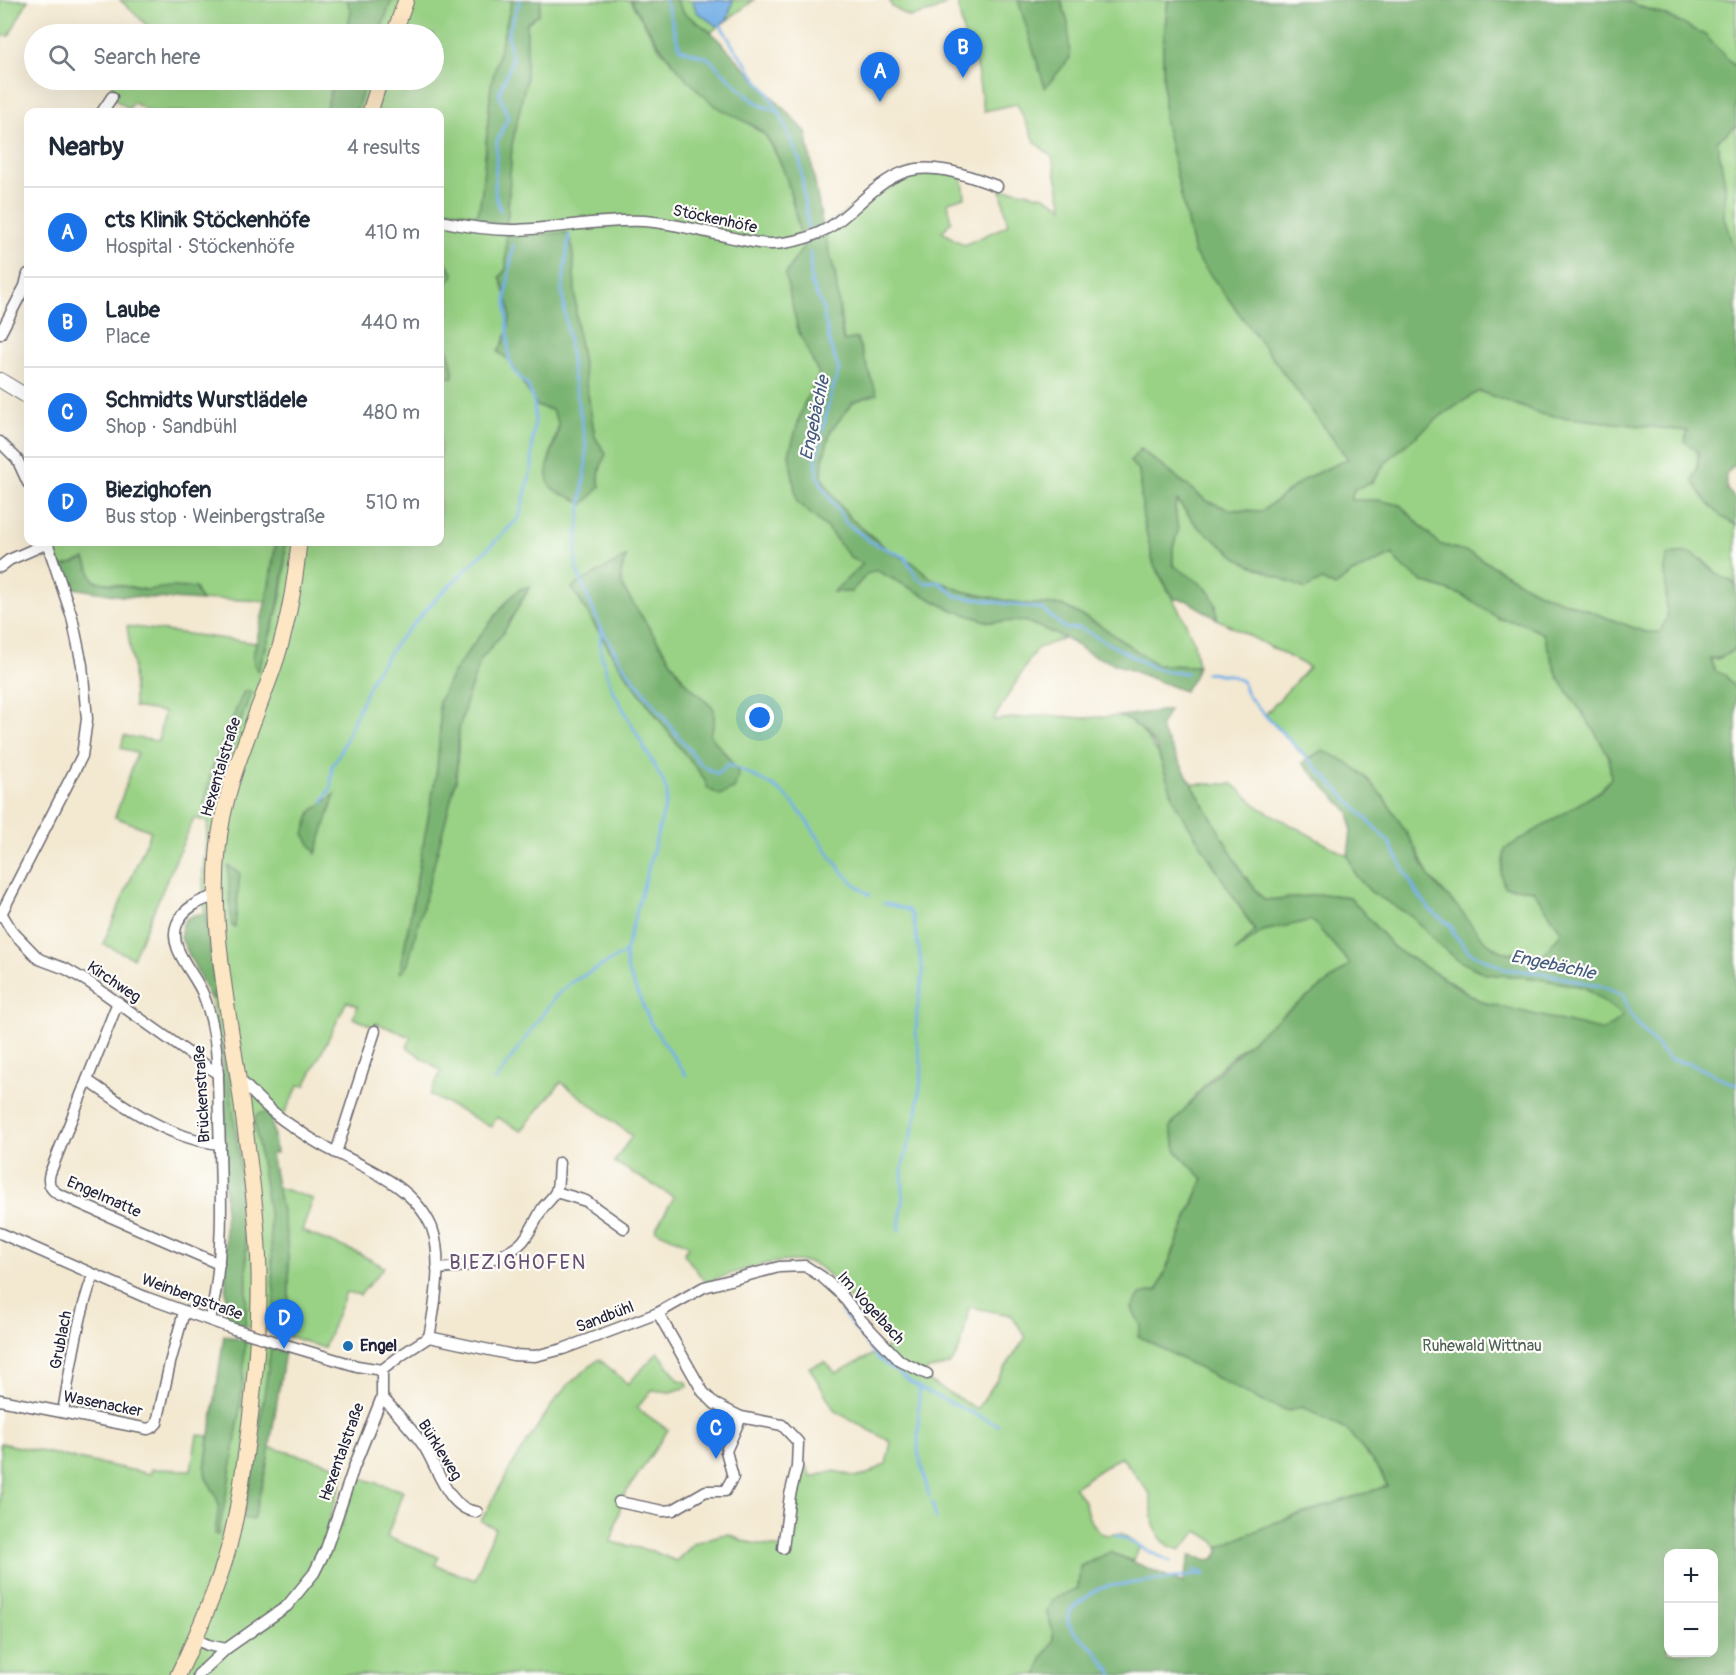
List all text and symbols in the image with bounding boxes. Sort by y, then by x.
search box [24,24,444,90]
pin: B [944,28,982,78]
icon: search [45,41,78,74]
text: Search here [93,43,200,71]
pin: A [860,52,900,102]
text: Nearby [48,131,124,163]
text: 4 results [347,135,420,160]
street label: Stöckenhöfe [671,200,759,238]
text: cts Klinik Stöckenhöfe [105,206,310,234]
text: A [61,220,74,245]
text: 410 m [365,220,420,245]
text: Hospital · Stöckenhöfe [105,234,295,259]
text: Laube [105,296,160,324]
text: B [62,310,73,335]
text: 440 m [361,310,420,335]
text: Place [105,324,150,349]
water label: Engebächle [795,372,836,462]
text: Schmidts Wurstlädele [105,386,307,414]
text: C [61,400,74,425]
text: 480 m [363,400,420,425]
text: Shop · Sandbühl [105,414,237,439]
text: Biezighofen [105,476,211,504]
text: D [61,490,74,515]
text: 510 m [366,490,420,515]
text: Bus stop · Weinbergstraße [105,504,325,529]
your location [745,703,774,732]
street label: Hexentalstraße [196,715,246,819]
water label: Engebächle [1509,945,1599,986]
street label: Kirchweg [83,957,145,1007]
street label: Brückenstraße [189,1045,215,1143]
street label: Engelmatte [64,1172,144,1222]
district label: BIEZIGHOFEN [449,1250,587,1275]
street label: Im Vogelbach [833,1267,909,1349]
street label: Weinbergstraße [139,1269,245,1325]
street label: Sandbühl [573,1297,637,1337]
pin: D [264,1300,304,1349]
street label: Grublach [46,1309,76,1371]
place label: Engel [360,1336,397,1356]
park label: Ruhewald Wittnau [1422,1336,1542,1356]
marker: Engel [341,1339,355,1353]
street label: Wasenacker [61,1386,145,1422]
street label: Hexentalstraße [315,1400,369,1504]
pin: C [696,1410,736,1459]
street label: Bürkleweg [413,1416,467,1484]
map controls [1664,1549,1718,1657]
button: + [1664,1549,1718,1603]
button: − [1664,1603,1718,1657]

